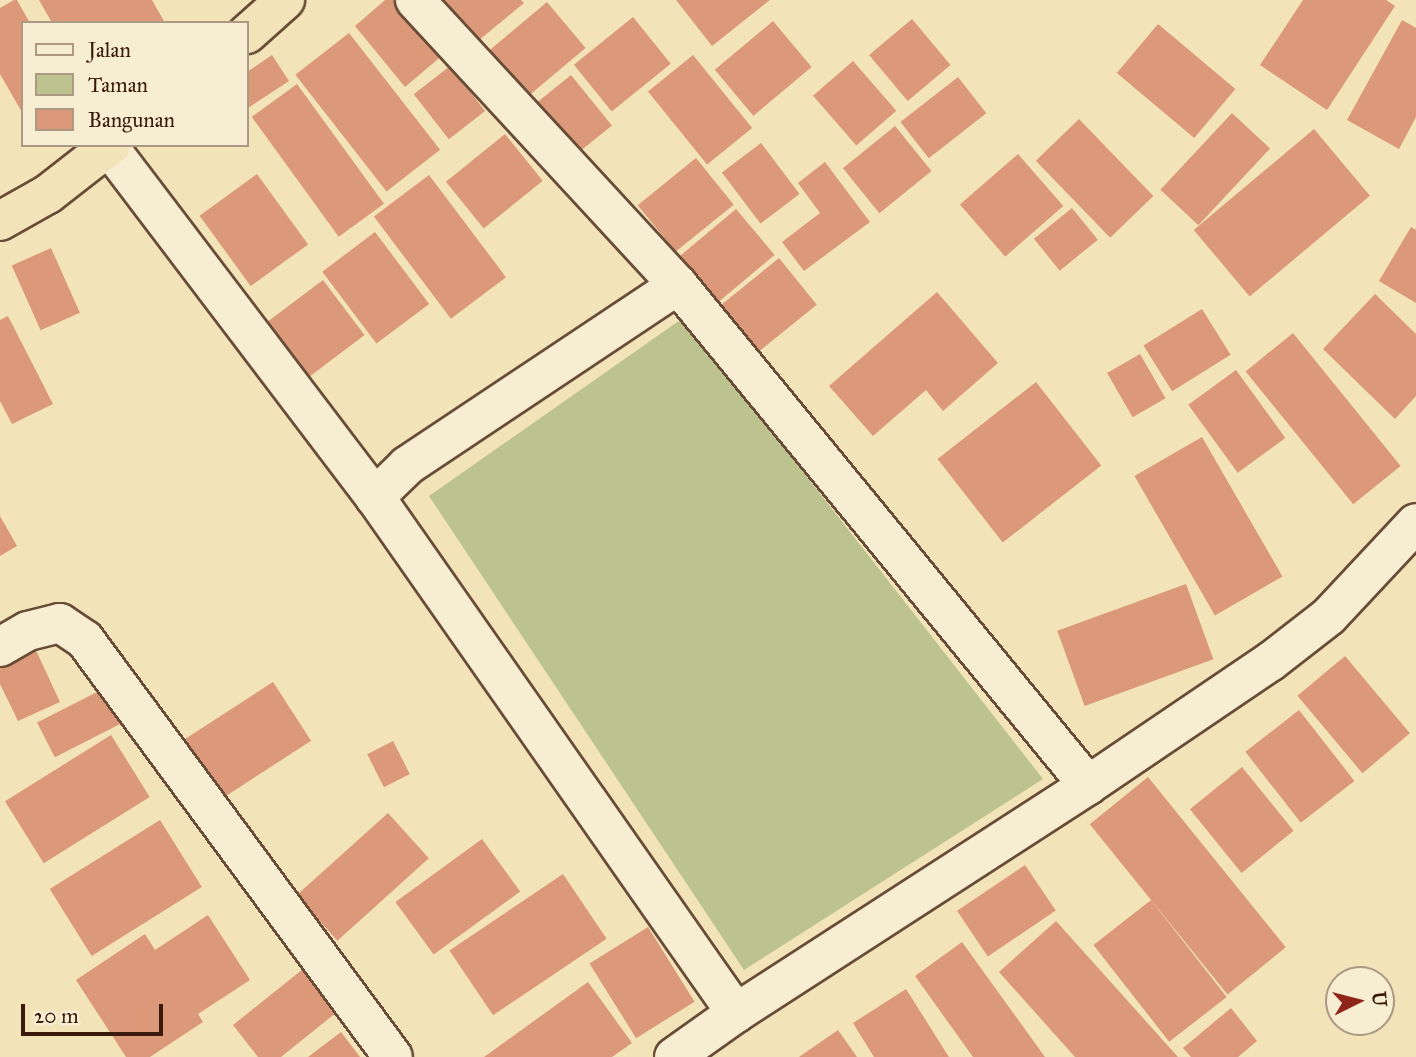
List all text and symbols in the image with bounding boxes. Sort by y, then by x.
legend [21,21,248,147]
text: Jalan [88,37,131,63]
text: Taman [88,72,148,98]
text: Bangunan [88,107,175,133]
north arrow [1325,966,1395,1036]
scale bar [24,990,166,1034]
text: U [1367,990,1392,1008]
text: 20 m [34,1003,79,1029]

